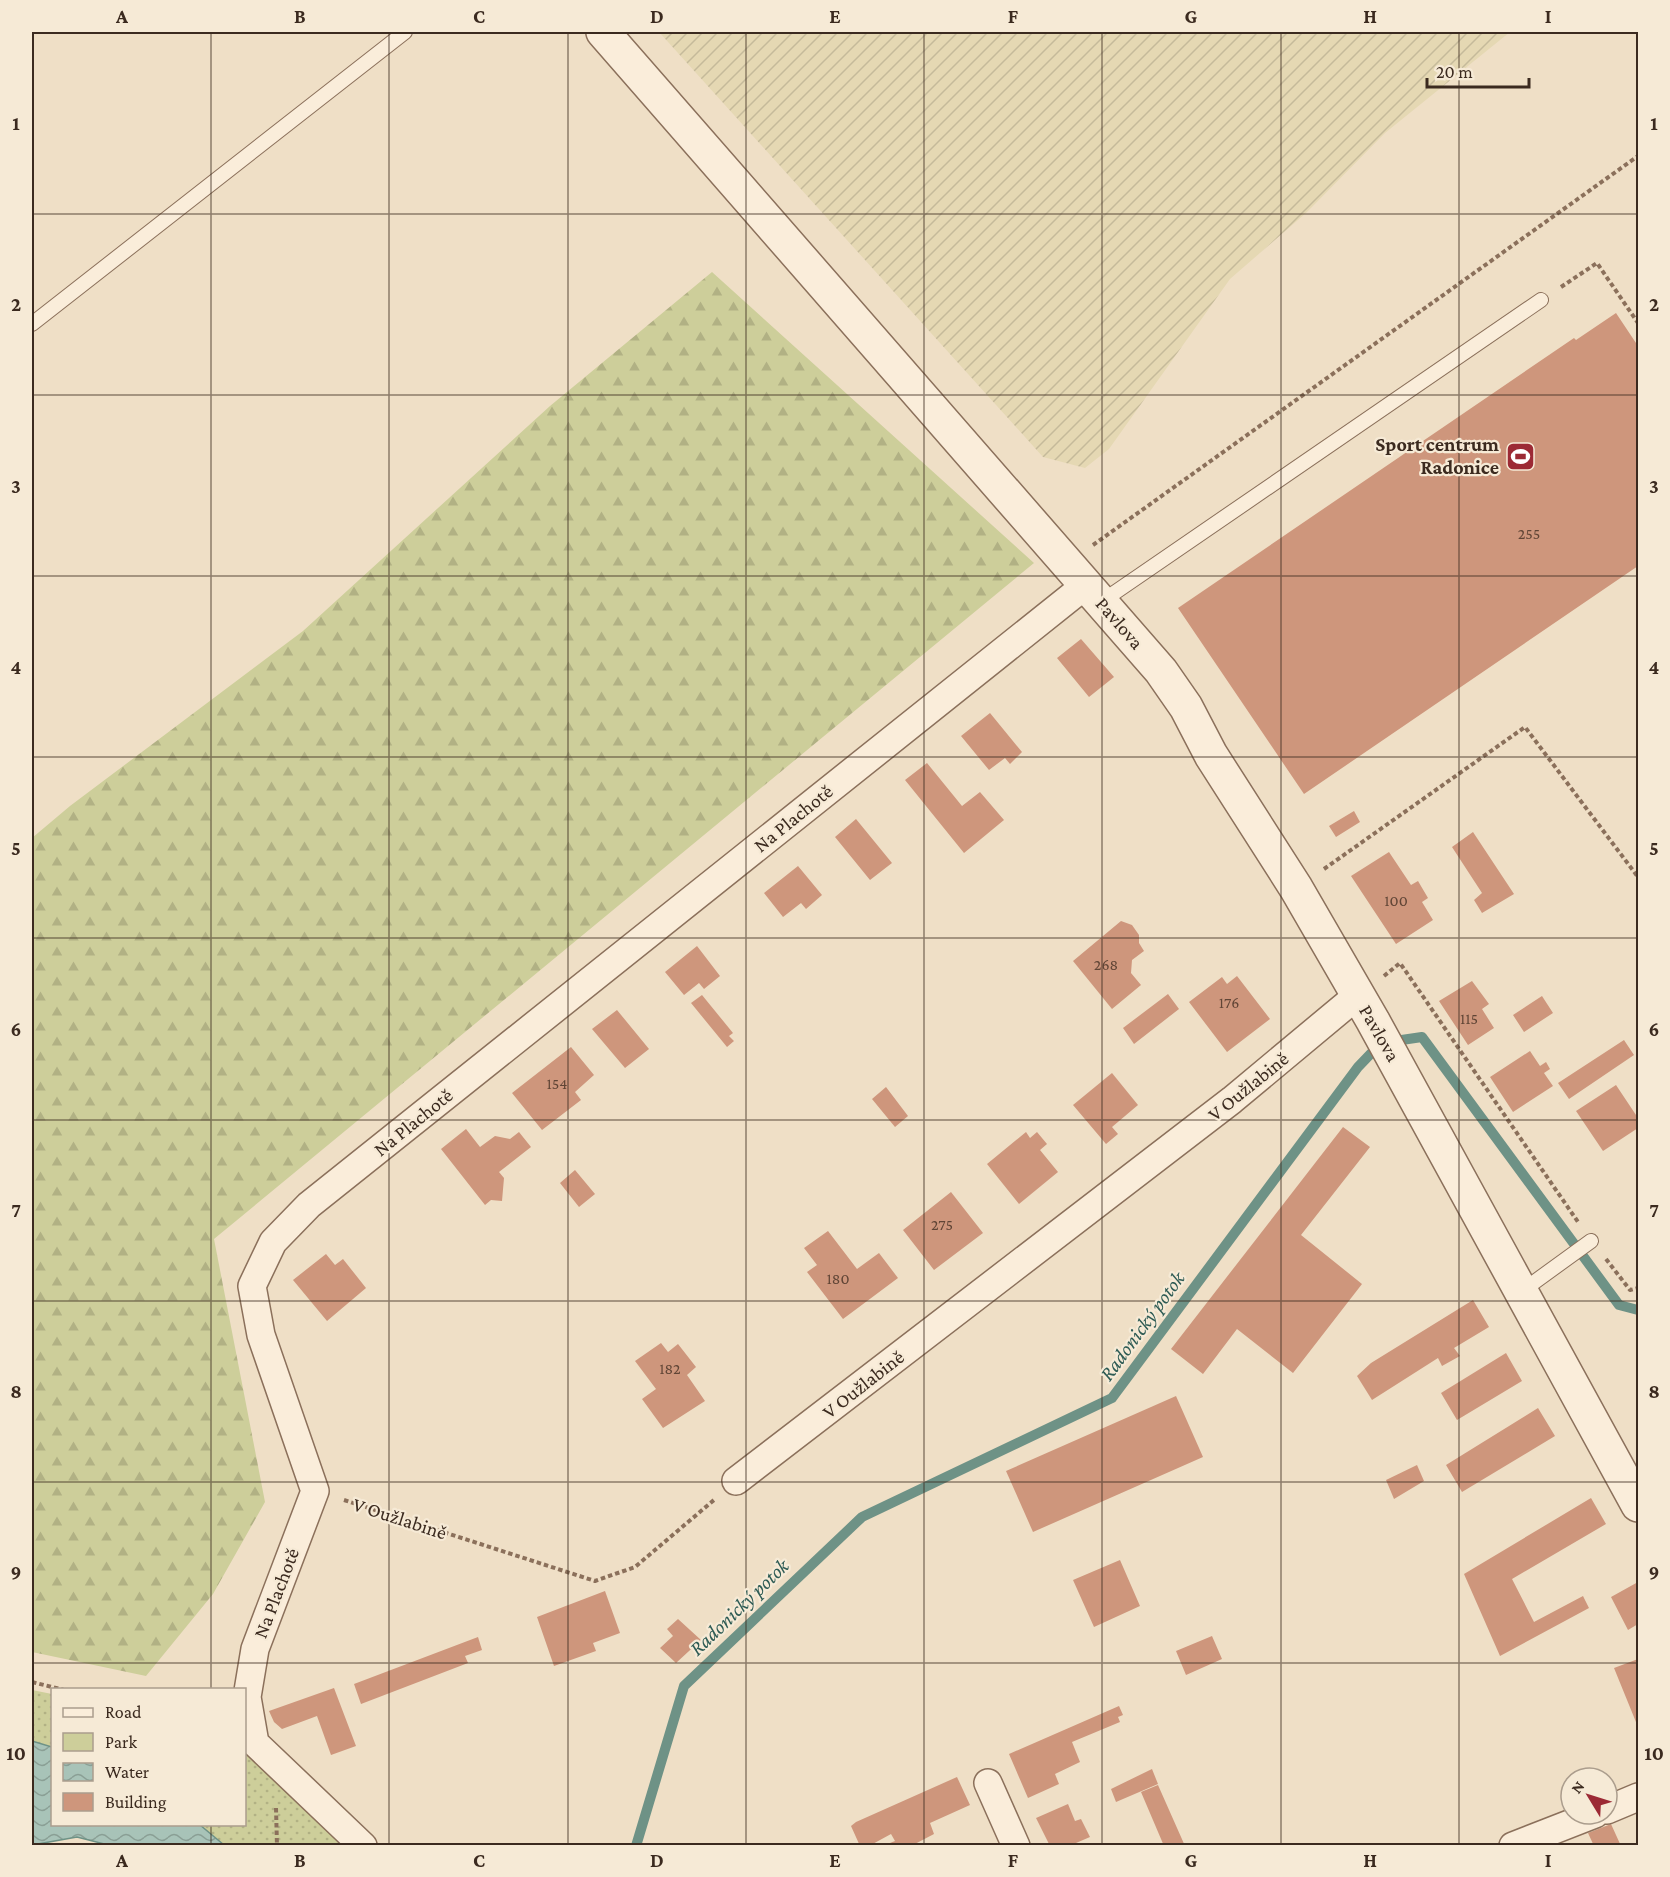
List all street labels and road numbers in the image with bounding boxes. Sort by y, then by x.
street label: Pavlova [1091,593,1149,653]
street label: Na Plachotě [749,780,837,856]
street label: Pavlova [1355,1001,1405,1065]
street label: V Oužlabině [1203,1047,1293,1125]
street label: Na Plachotě [369,1084,457,1160]
street label: V Oužlabině [818,1345,908,1423]
street label: V Oužlabině [350,1493,450,1544]
street label: Na Plachotě [249,1545,303,1641]

